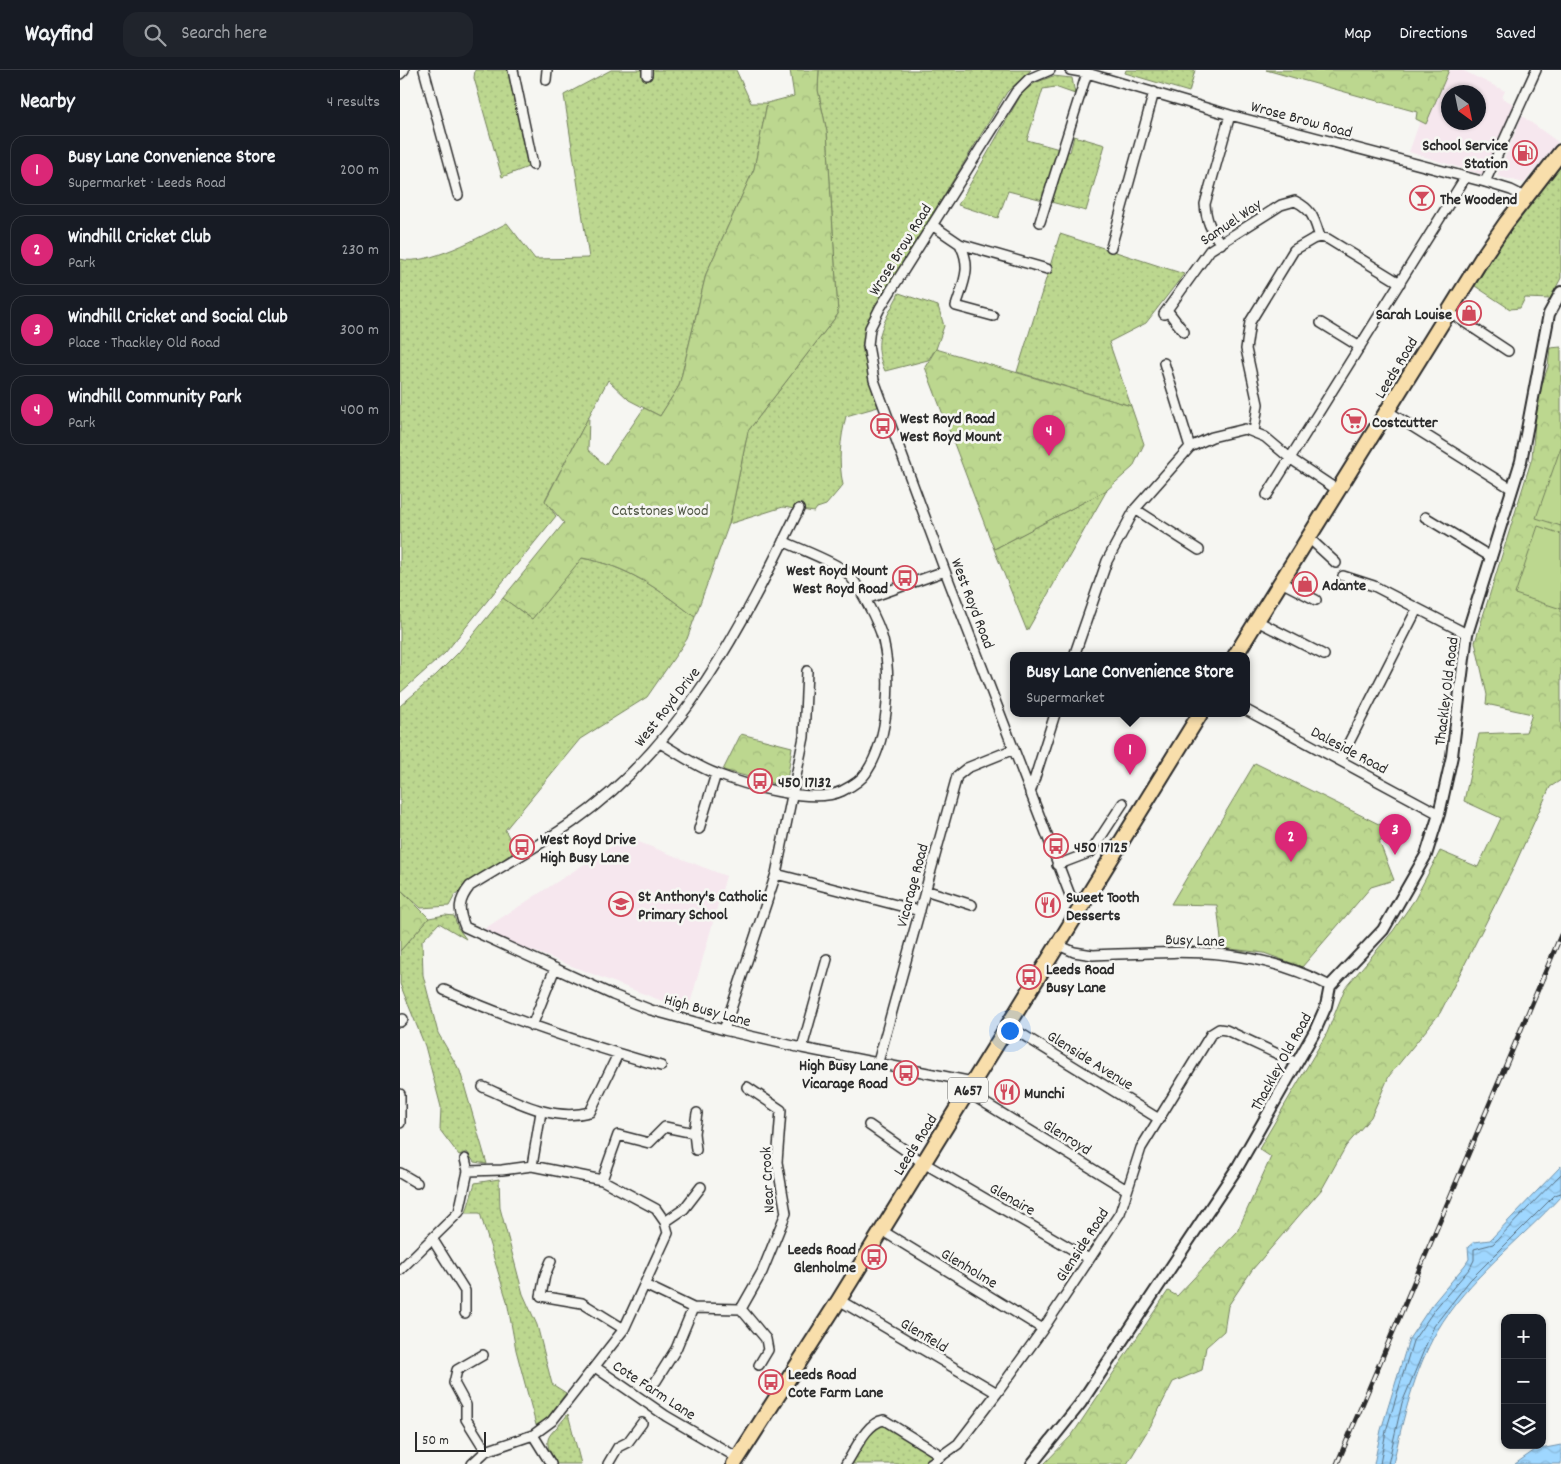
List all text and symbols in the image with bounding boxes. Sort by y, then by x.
search box [123,12,473,57]
text: Wayfind [25,18,93,52]
icon: search [141,21,169,49]
text: Search here [181,21,267,48]
text: Map [1344,22,1371,47]
text: Directions [1399,22,1468,47]
text: Saved [1496,22,1536,47]
north arrow [1441,85,1486,130]
text: Nearby [20,88,75,118]
text: 4 results [327,91,380,114]
street label: Wrose Brow Road [1248,96,1355,145]
place label: School Service Station [1422,135,1508,176]
fuel station icon: School Service Station [1512,140,1538,166]
text: Busy Lane Convenience Store [68,145,275,172]
text: 1 [35,159,39,182]
text: 200 m [340,159,379,182]
text: Supermarket · Leeds Road [68,172,226,195]
bar icon: The Woodend [1409,185,1435,211]
place label: The Woodend [1440,189,1517,212]
street label: Samuel Way [1196,194,1267,252]
street label: Wrose Brow Road [864,200,938,301]
text: Windhill Cricket Club [68,225,211,252]
text: 2 [34,239,41,262]
text: 230 m [342,239,379,262]
text: Park [68,252,95,275]
shop icon: Sarah Louise [1456,300,1482,326]
place label: Sarah Louise [1376,304,1452,327]
text: Windhill Cricket and Social Club [68,305,288,332]
text: 3 [33,319,41,342]
text: 300 m [340,319,379,342]
text: Place · Thackley Old Road [68,332,220,355]
street label: Leeds Road [1370,333,1425,404]
text: Windhill Community Park [68,385,241,412]
text: 4 [34,399,40,422]
text: 400 m [340,399,379,422]
place label: West Royd Road West Royd Mount [900,408,1002,449]
supermarket icon: Costcutter [1341,408,1367,434]
text: Park [68,412,95,435]
place label: Costcutter [1372,412,1439,435]
bus stop icon: West Royd Road West Royd Mount [870,413,896,439]
pin: 4 [1033,415,1065,456]
park label: Catstones Wood [612,500,708,523]
street label: West Royd Road [944,555,999,652]
place label: West Royd Mount West Royd Road [786,560,888,601]
bus stop icon: West Royd Mount West Royd Road [892,565,918,591]
shop icon: Adante [1292,571,1318,597]
place label: Adante [1322,575,1366,598]
street label: Thackley Old Road [1429,636,1466,747]
popup [1010,652,1250,717]
text: Busy Lane Convenience Store [1026,660,1234,687]
street label: West Royd Drive [629,663,707,752]
text: Supermarket [1026,687,1105,710]
street label: Daleside Road [1306,721,1391,781]
pin: 1 [1114,734,1146,775]
bus stop icon: 450 17132 [747,768,773,794]
place label: 450 17132 [778,772,832,795]
pin: 3 [1379,814,1411,855]
pin: 2 [1275,821,1307,862]
place label: West Royd Drive High Busy Lane [540,829,636,870]
bus stop icon: 450 17125 [1043,833,1069,859]
bus stop icon: West Royd Drive High Busy Lane [509,834,535,860]
place label: 450 17125 [1074,837,1128,860]
street label: Vicarage Road [891,841,936,930]
place label: St Anthony's Catholic Primary School [638,886,768,927]
place label: Sweet Tooth Desserts [1066,887,1139,928]
school or university icon: St Anthony's Catholic Primary School [608,891,634,917]
restaurant icon: Sweet Tooth Desserts [1035,892,1061,918]
street label: Busy Lane [1165,929,1225,954]
place label: Leeds Road Busy Lane [1046,959,1114,1000]
bus stop icon: Leeds Road Busy Lane [1016,964,1042,990]
street label: High Busy Lane [661,989,753,1034]
street label: Thackley Old Road [1246,1009,1319,1116]
your location [997,1018,1023,1044]
street label: Glenside Avenue [1042,1025,1137,1097]
place label: High Busy Lane Vicarage Road [799,1055,888,1096]
bus stop icon: High Busy Lane Vicarage Road [893,1060,919,1086]
road number: A657 [948,1078,988,1102]
restaurant icon: Munchi [994,1079,1020,1105]
place label: Munchi [1024,1083,1064,1106]
street label: Leeds Road [888,1110,944,1180]
street label: Glenroyd [1038,1114,1095,1162]
street label: Near Crook [755,1146,782,1214]
street label: Glenaire [984,1178,1039,1223]
street label: Glenside Road [1051,1204,1116,1287]
place label: Leeds Road Glenholme [788,1239,856,1280]
street label: Glenholme [936,1243,1001,1295]
bus stop icon: Leeds Road Glenholme [861,1244,887,1270]
street label: Glenfield [895,1313,952,1359]
map controls [1501,1314,1546,1449]
button: + [1501,1314,1546,1359]
street label: Cote Farm Lane [607,1355,700,1427]
button: − [1501,1359,1546,1404]
place label: Leeds Road Cote Farm Lane [788,1364,883,1405]
bus stop icon: Leeds Road Cote Farm Lane [758,1369,784,1395]
button: layers [1501,1404,1546,1449]
scale bar [415,1429,486,1452]
text: 50 m [422,1431,449,1451]

